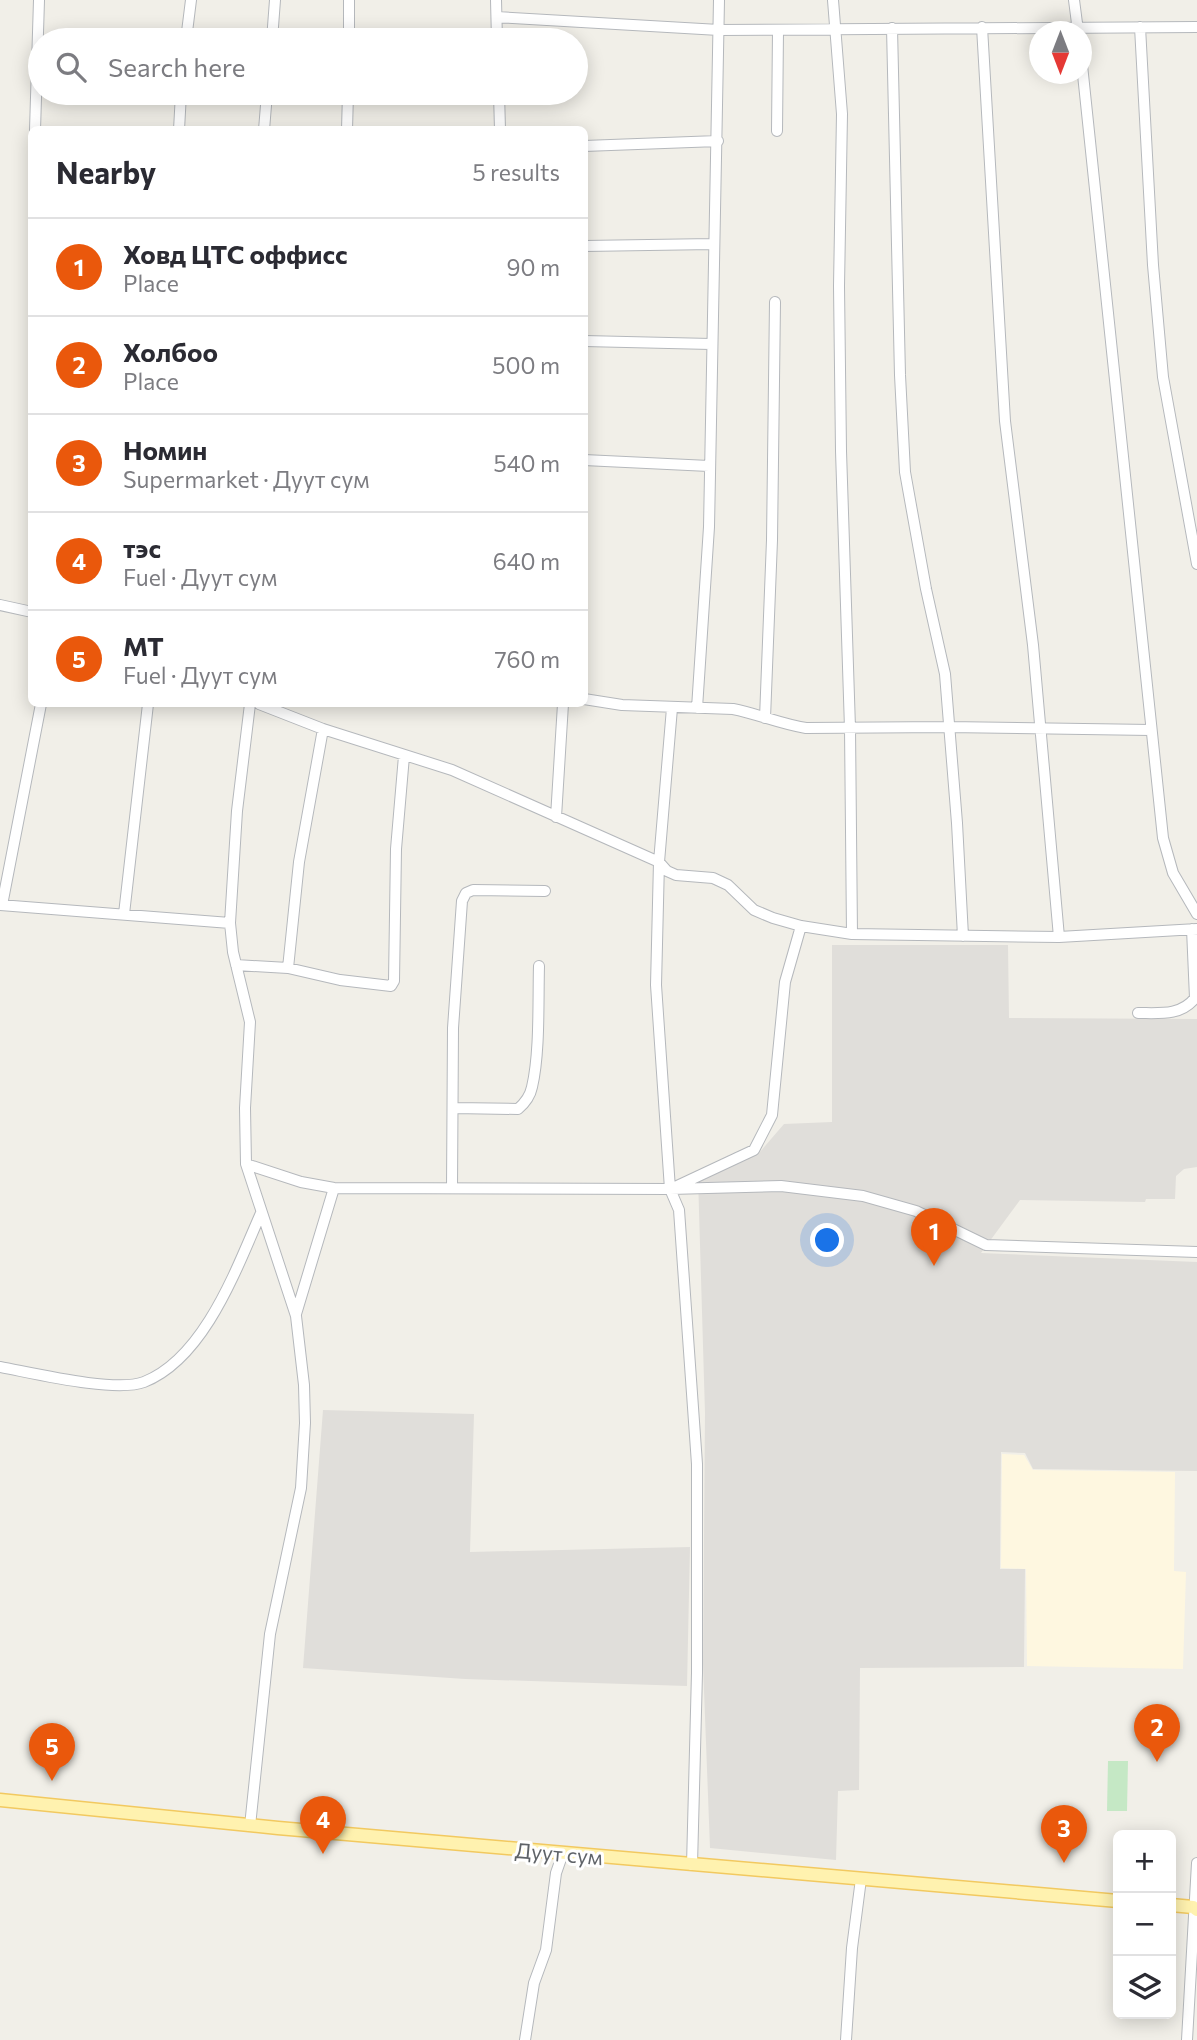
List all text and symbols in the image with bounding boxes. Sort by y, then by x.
north arrow [1029,21,1092,84]
search box [28,28,588,105]
icon: search [52,48,90,86]
text: Search here [108,51,246,82]
text: Nearby [56,153,156,190]
text: 5 results [472,158,560,186]
text: Ховд ЦТС оффисс [123,238,348,269]
text: 1 [74,253,84,281]
text: 90 m [507,253,560,281]
text: Place [123,269,179,297]
text: Холбоо [123,336,218,367]
text: 2 [72,351,86,379]
text: 500 m [492,351,560,379]
text: Place [123,367,179,395]
text: Номин [123,434,207,465]
text: 3 [72,449,86,477]
text: 540 m [494,449,560,477]
text: Supermarket · Дуут сум [123,465,370,493]
text: тэс [123,532,161,563]
text: 4 [72,547,86,575]
text: 640 m [493,547,560,575]
text: Fuel · Дуут сум [123,563,277,591]
text: MT [123,630,164,661]
text: 5 [72,645,86,673]
text: 760 m [494,645,560,673]
text: Fuel · Дуут сум [123,661,277,689]
pin: 1 [911,1208,957,1266]
your location [810,1223,844,1257]
pin: 2 [1134,1704,1180,1762]
pin: 5 [29,1723,75,1781]
pin: 4 [300,1796,346,1854]
pin: 3 [1041,1805,1087,1863]
map controls [1113,1830,1176,2019]
button: + [1113,1830,1176,1893]
street label: Дуут сум [514,1837,604,1869]
button: − [1113,1893,1176,1956]
button: layers [1113,1956,1176,2019]

